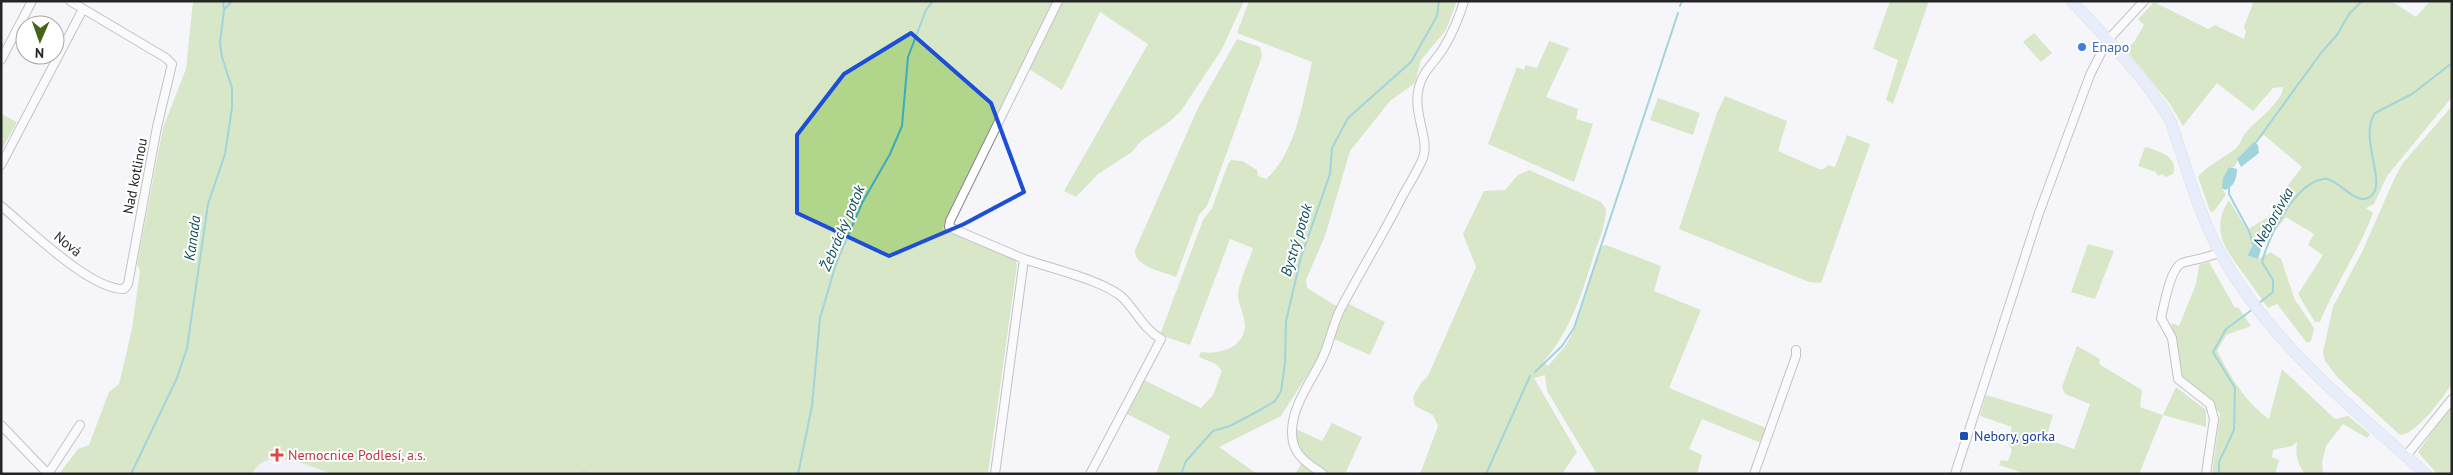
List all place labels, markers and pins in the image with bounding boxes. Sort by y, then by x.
place label: Enapo [2092,38,2129,56]
marker: Enapo [2076,41,2088,53]
place label: Nebory, gorka [1974,427,2055,445]
marker: Nebory, gorka [1958,430,1970,442]
place label: Nemocnice Podlesí, a.s. [288,446,426,464]
marker: Nemocnice Podlesí, a.s. [270,448,284,462]

